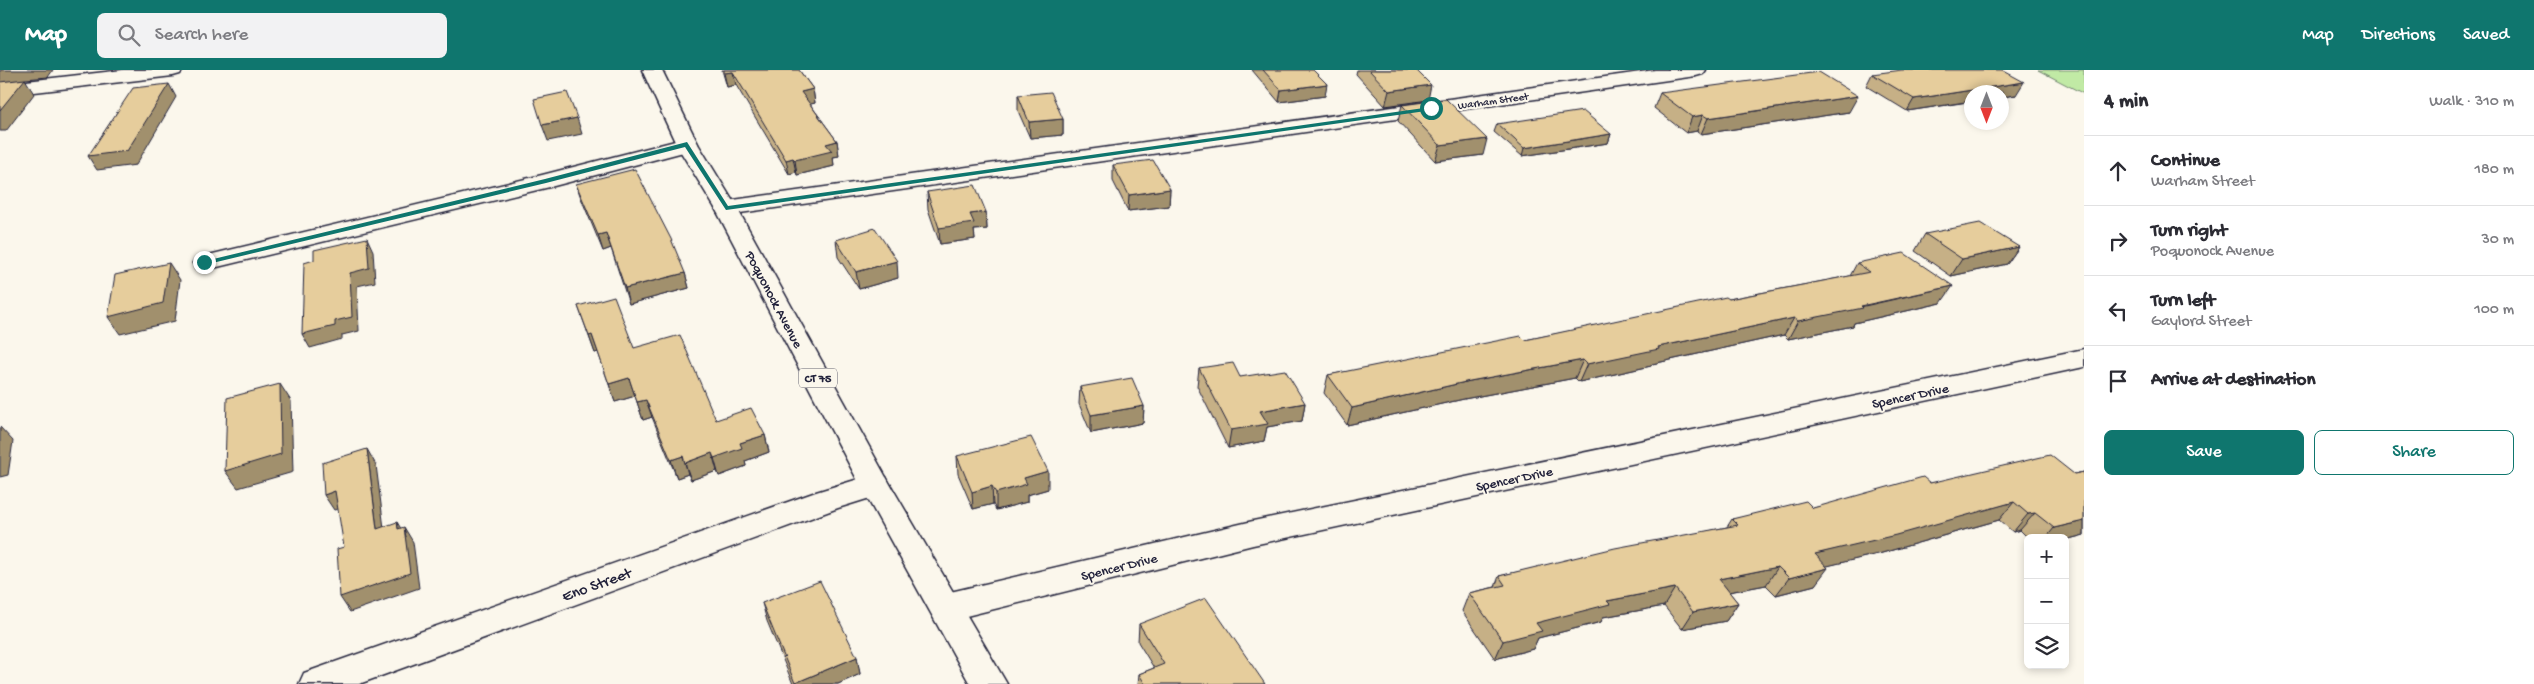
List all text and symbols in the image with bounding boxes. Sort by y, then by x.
search box [97,13,447,58]
text: Map [25,21,67,50]
icon: search [115,21,143,49]
text: Search here [155,24,248,47]
text: Map [2302,25,2334,46]
text: Directions [2362,25,2435,46]
text: Saved [2463,25,2509,46]
north arrow [1964,85,2009,130]
text: 4 min [2104,90,2148,115]
street label: Warham Street [1457,91,1531,113]
text: Walk · 310 m [2429,93,2514,112]
route start [1420,97,1443,120]
text: Continue [2151,150,2220,173]
icon: ahead [2104,157,2132,185]
text: 180 m [2475,161,2514,180]
text: Warham Street [2151,173,2254,192]
text: Turn right [2151,220,2227,243]
icon: right [2104,227,2132,255]
text: 30 m [2481,231,2514,250]
text: Poquonock Avenue [2151,243,2274,262]
street label: Poquonock Avenue [740,248,806,352]
route end [193,251,216,274]
text: Turn left [2151,290,2215,313]
icon: left [2104,297,2132,325]
text: 100 m [2474,301,2514,320]
text: Gaylord Street [2151,313,2251,332]
icon: arrive [2104,367,2132,395]
road number: CT 75 [799,368,837,388]
text: Arrive at destination [2151,369,2315,392]
street label: Spencer Drive [1871,381,1951,414]
button: Save [2104,430,2304,475]
button: Share [2314,430,2514,475]
street label: Spencer Drive [1475,464,1555,497]
map controls [2024,534,2069,669]
button: + [2024,534,2069,579]
street label: Spencer Drive [1080,551,1160,586]
street label: Eno Street [560,564,636,608]
button: − [2024,579,2069,624]
button: layers [2024,624,2069,669]

